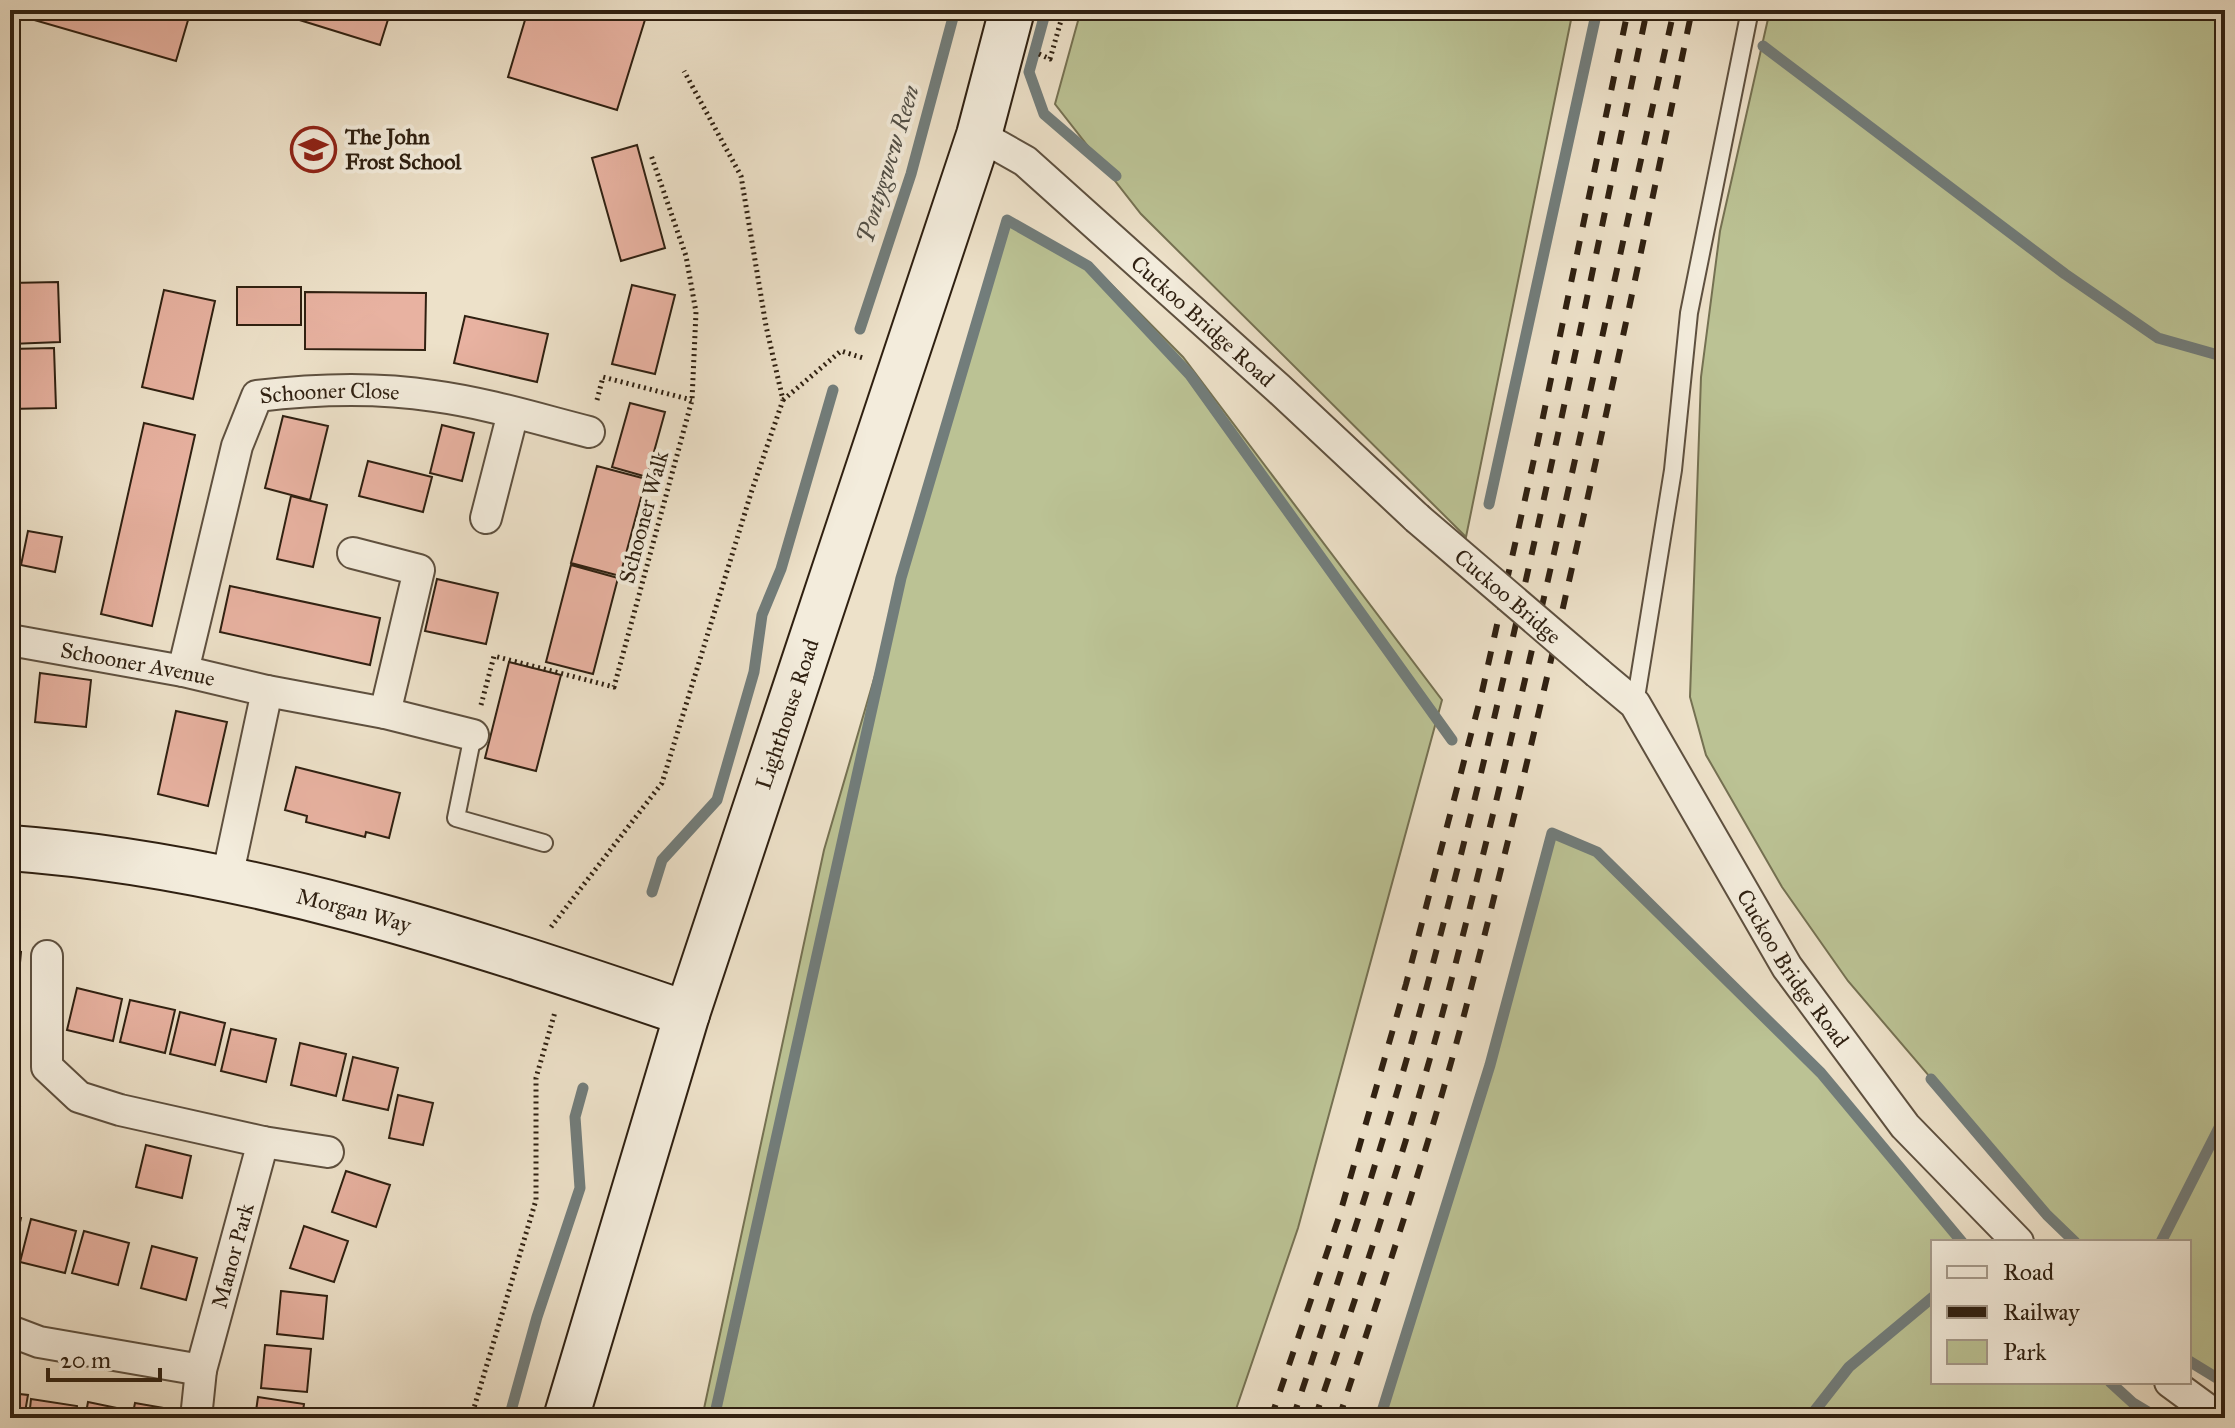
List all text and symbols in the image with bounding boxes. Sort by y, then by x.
water label: Pontygwcw Reen [850,81,926,247]
place label: The John Frost School [344,123,462,175]
school or university icon: The John Frost School [290,125,338,173]
street label: Cuckoo Bridge Road [1125,250,1280,393]
street label: Schooner Close [258,377,400,410]
street label: Schooner Walk [613,447,674,586]
street label: Cuckoo Bridge [1449,543,1567,650]
street label: Schooner Avenue [58,636,218,692]
street label: Lighthouse Road [750,636,825,793]
street label: Morgan Way [294,882,415,939]
street label: Cuckoo Bridge Road [1731,884,1855,1052]
street label: Manor Park [205,1199,260,1311]
legend [1931,1240,2191,1384]
text: Road [2003,1257,2054,1287]
text: Railway [2003,1297,2080,1327]
scale bar [48,1332,160,1382]
text: Park [2003,1337,2047,1367]
text: 20 m [60,1345,111,1375]

